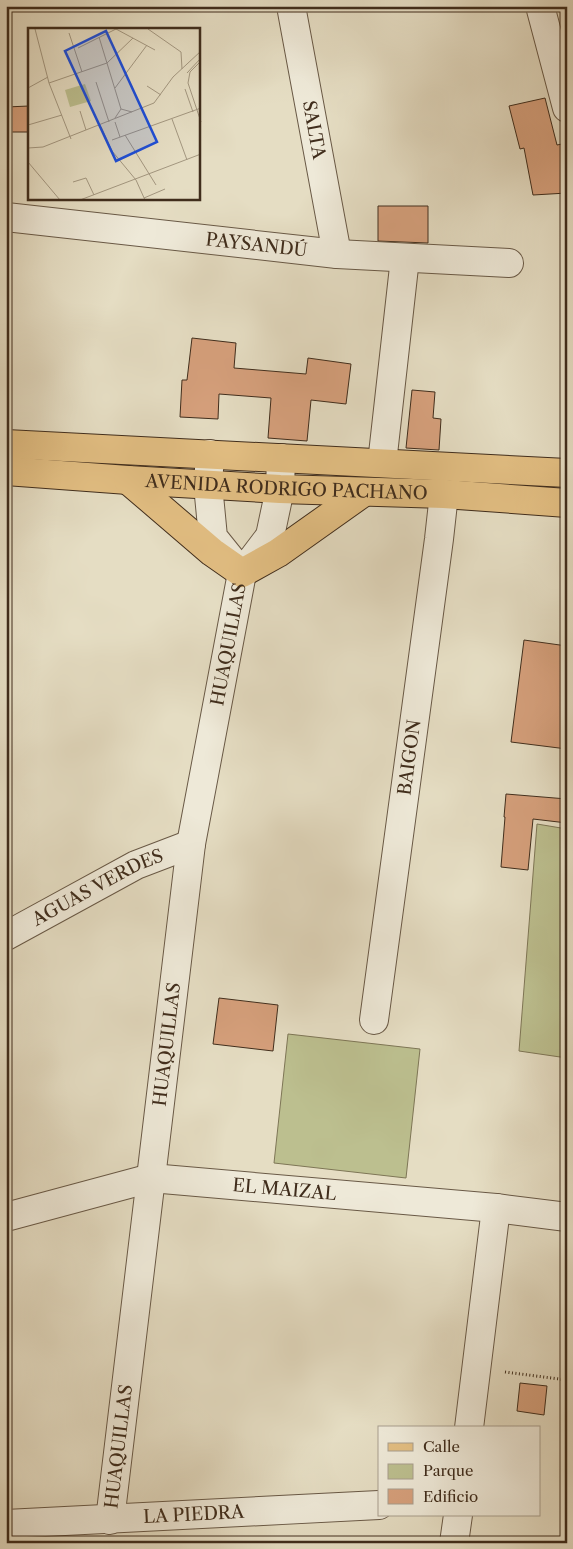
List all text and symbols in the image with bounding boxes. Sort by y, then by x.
inset map [28,28,200,200]
street label: SALTA [298,99,330,162]
street label: PAYSANDÚ [204,228,309,262]
street label: AVENIDA RODRIGO PACHANO [144,470,428,504]
street label: HUAQUILLAS [206,581,251,708]
street label: BAIGON [393,718,426,797]
street label: AGUAS VERDES [27,845,166,931]
street label: HUAQUILLAS [149,981,185,1108]
street label: EL MAIZAL [232,1174,337,1205]
street label: HUAQUILLAS [100,1383,137,1510]
legend [378,1426,540,1516]
text: Calle [423,1437,460,1456]
text: Parque [423,1461,473,1480]
text: Edificio [423,1487,478,1506]
street label: LA PIEDRA [143,1501,245,1528]

